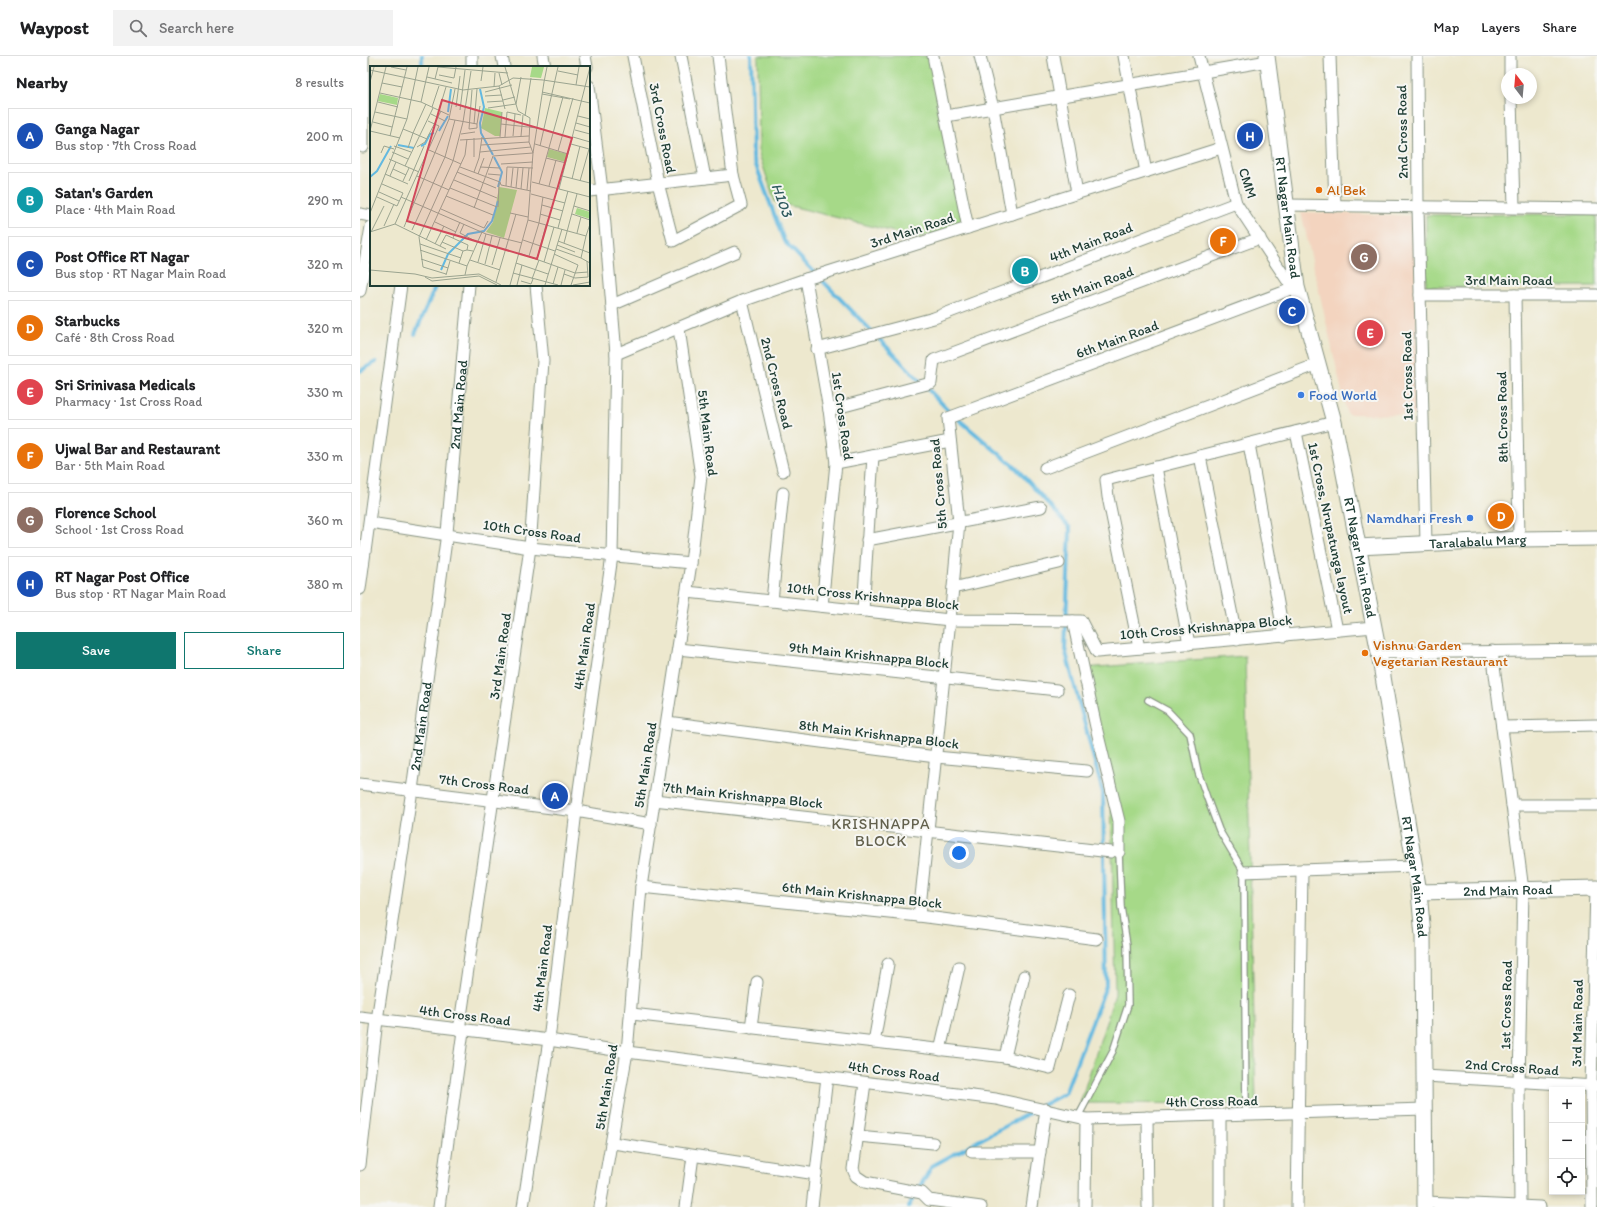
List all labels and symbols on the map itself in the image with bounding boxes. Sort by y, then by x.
inset map [370,66,590,286]
north arrow [1501,68,1537,104]
street label: 3rd Cross Road [645,81,680,175]
street label: 2nd Cross Road [1393,85,1412,179]
pin: H [1237,121,1263,151]
street label: RT Nagar Main Road [1271,156,1304,280]
street label: CMM [1235,166,1260,201]
water label: H103 [768,181,797,220]
place label: Al Bek [1327,182,1366,199]
marker: Al Bek [1314,185,1324,195]
street label: 3rd Main Road [868,209,957,252]
street label: 4th Main Road [1047,219,1135,266]
pin: F [1210,226,1236,256]
pin: G [1351,242,1377,272]
pin: B [1012,256,1038,286]
street label: 5th Main Road [1049,263,1136,308]
street label: 3rd Main Road [1465,272,1553,289]
pin: C [1279,296,1305,326]
street label: 6th Main Road [1073,317,1161,362]
pin: E [1357,318,1383,348]
street label: 1st Cross Road [1398,331,1417,421]
street label: 2nd Cross Road [757,335,796,431]
street label: 2nd Main Road [446,359,471,450]
street label: 1st Cross Road [828,371,857,462]
street label: 8th Cross Road [1493,371,1512,463]
place label: Food World [1309,387,1377,404]
street label: 5th Main Road [694,389,721,477]
marker: Food World [1296,390,1306,400]
street label: 5th Cross Road [926,438,951,530]
street label: 1st Cross, Nrupatunga layout [1304,441,1357,615]
street label: RT Nagar Main Road [1340,496,1380,620]
pin: D [1488,501,1514,531]
place label: Namdhari Fresh [1366,510,1462,527]
marker: Namdhari Fresh [1465,513,1475,523]
street label: 10th Cross Road [482,516,582,547]
street label: Taralabalu Marg [1429,531,1528,552]
street label: 10th Cross Krishnappa Block [786,579,960,614]
street label: 4th Main Road [570,601,599,691]
street label: 3rd Main Road [486,611,515,701]
street label: 10th Cross Krishnappa Block [1119,611,1293,644]
place label: Vishnu Garden Vegetarian Restaurant [1373,637,1508,670]
street label: 9th Main Krishnappa Block [788,639,950,672]
marker: Vishnu Garden Vegetarian Restaurant [1360,648,1370,658]
street label: 2nd Main Road [407,680,436,772]
street label: 8th Main Krishnappa Block [798,716,961,753]
street label: 5th Main Road [630,721,661,809]
street label: 7th Cross Road [438,771,530,798]
street label: 7th Main Krishnappa Block [662,779,824,812]
pin: A [542,781,568,811]
district label: KRISHNAPPA BLOCK [831,815,931,850]
street label: RT Nagar Main Road [1397,815,1431,939]
your location [949,843,969,863]
street label: 6th Main Krishnappa Block [781,879,944,912]
street label: 2nd Main Road [1463,881,1553,900]
street label: 4th Main Road [529,923,556,1013]
street label: 1st Cross Road [1497,960,1516,1050]
street label: 3rd Main Road [1568,979,1587,1067]
street label: 4th Cross Road [418,1001,512,1030]
street label: 5th Main Road [591,1043,622,1131]
street label: 2nd Cross Road [1465,1056,1560,1079]
street label: 4th Cross Road [847,1057,941,1086]
street label: 4th Cross Road [1166,1092,1259,1111]

